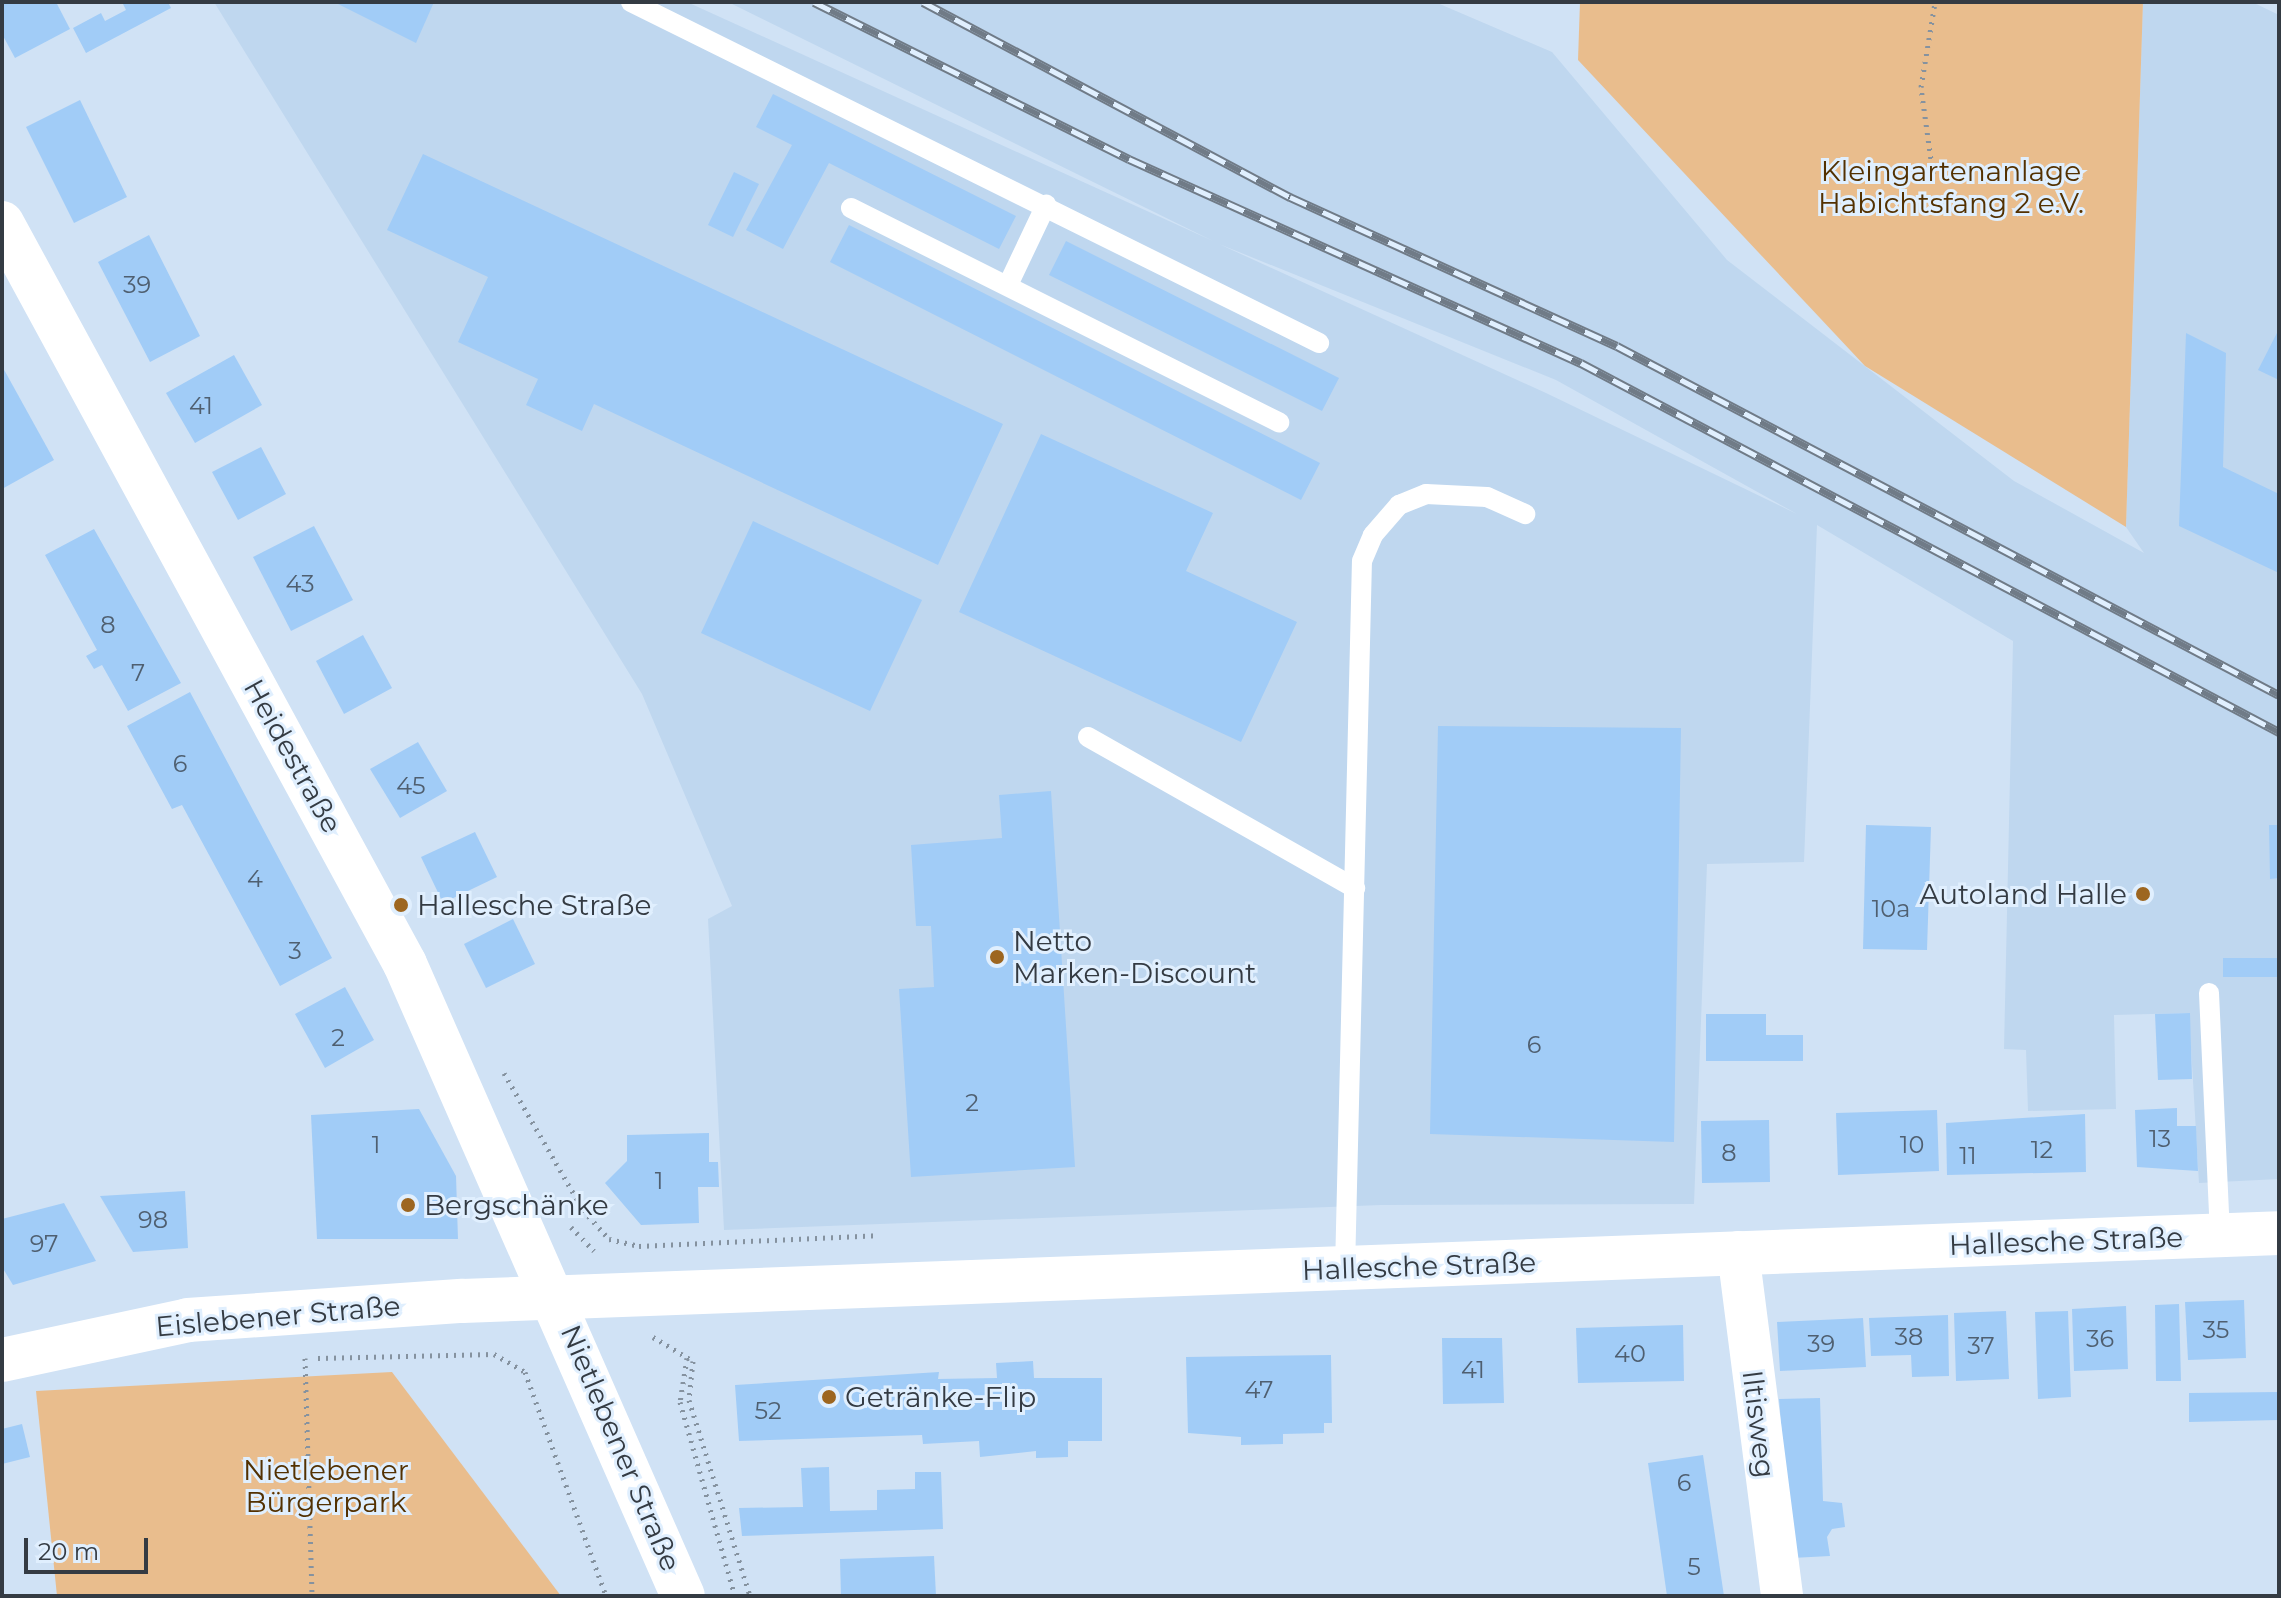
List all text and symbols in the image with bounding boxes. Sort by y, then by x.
park label: Kleingartenanlage Habichtsfang 2 e.V. [1818,154,2084,220]
house number: 39 [123,271,151,299]
house number: 41 [189,392,213,420]
house number: 43 [285,570,315,598]
house number: 8 [100,611,116,639]
house number: 7 [131,659,145,687]
street label: Heidestraße [237,673,349,839]
house number: 6 [173,750,187,778]
house number: 45 [396,772,426,800]
house number: 4 [247,865,263,893]
place label: Autoland Halle [1919,877,2127,911]
marker: Autoland Halle [2134,885,2152,903]
place label: Hallesche Straße [417,888,651,922]
house number: 10a [1872,895,1910,923]
marker: Hallesche Straße [392,896,410,914]
place label: Netto Marken-Discount [1013,924,1256,990]
house number: 3 [288,937,302,965]
marker: Netto Marken-Discount [988,948,1006,966]
house number: 2 [331,1024,345,1052]
house number: 6 [1527,1031,1541,1059]
house number: 2 [965,1089,979,1117]
house number: 13 [2149,1125,2171,1153]
house number: 1 [372,1131,380,1159]
house number: 10 [1900,1131,1924,1159]
house number: 12 [2031,1136,2053,1164]
house number: 8 [1721,1139,1737,1167]
house number: 11 [1959,1142,1977,1170]
house number: 1 [655,1167,663,1195]
place label: Bergschänke [424,1188,609,1222]
marker: Bergschänke [399,1196,417,1214]
house number: 98 [138,1206,168,1234]
street label: Hallesche Straße [1948,1220,2184,1262]
house number: 97 [30,1230,58,1258]
street label: Hallesche Straße [1301,1245,1537,1287]
street label: Eislebener Straße [154,1289,402,1343]
house number: 35 [2203,1316,2229,1344]
street label: Nietlebener Straße [554,1320,688,1576]
house number: 38 [1895,1323,1923,1351]
house number: 36 [2086,1325,2114,1353]
house number: 39 [1807,1330,1835,1358]
house number: 37 [1967,1332,1995,1360]
house number: 40 [1614,1340,1646,1368]
house number: 41 [1461,1356,1485,1384]
street label: Iltisweg [1736,1368,1782,1480]
house number: 47 [1245,1376,1273,1404]
place label: Getränke-Flip [845,1380,1036,1414]
marker: Getränke-Flip [820,1388,838,1406]
house number: 52 [754,1397,782,1425]
park label: Nietlebener Bürgerpark [243,1453,409,1519]
house number: 6 [1677,1469,1691,1497]
scale bar [28,1522,152,1572]
text: 20 m [38,1537,99,1566]
house number: 5 [1687,1553,1701,1581]

